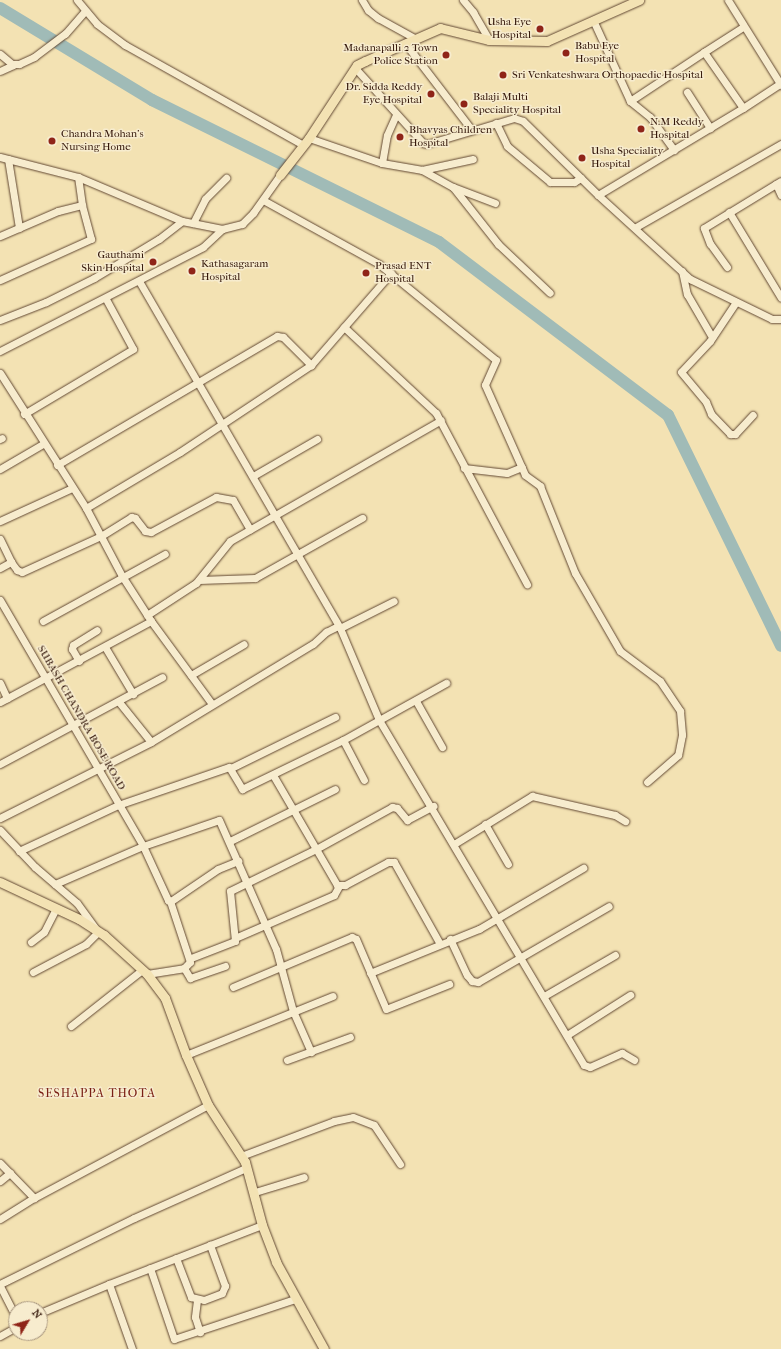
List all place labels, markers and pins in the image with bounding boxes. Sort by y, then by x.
place label: Usha Eye Hospital [487,16,531,42]
marker: Usha Eye Hospital [534,23,546,35]
place label: Babu Eye Hospital [575,40,619,66]
place label: Madanapalli 2 Town Police Station [343,42,438,68]
marker: Babu Eye Hospital [560,47,572,59]
marker: Madanapalli 2 Town Police Station [441,50,451,60]
place label: Sri Venkateshwara Orthopaedic Hospital [512,68,703,82]
marker: Sri Venkateshwara Orthopaedic Hospital [497,69,509,81]
place label: Dr. Sidda Reddy Eye Hospital [346,81,422,107]
marker: Dr. Sidda Reddy Eye Hospital [425,88,437,100]
place label: Balaji Multi Speciality Hospital [473,91,561,117]
marker: Balaji Multi Speciality Hospital [458,98,470,110]
place label: N.M Reddy Hospital [650,116,704,142]
marker: N.M Reddy Hospital [635,123,647,135]
place label: Bhavyas Children Hospital [409,124,492,150]
place label: Chandra Mohan's Nursing Home [61,128,143,154]
marker: Bhavyas Children Hospital [394,131,406,143]
marker: Chandra Mohan's Nursing Home [46,135,58,147]
place label: Usha Speciality Hospital [591,145,663,171]
marker: Usha Speciality Hospital [576,152,588,164]
place label: Gauthami Skin Hospital [81,249,144,275]
marker: Gauthami Skin Hospital [147,256,159,268]
place label: Kathasagaram Hospital [201,258,268,284]
place label: Prasad ENT Hospital [375,260,431,286]
marker: Kathasagaram Hospital [186,265,198,277]
marker: Prasad ENT Hospital [360,267,372,279]

